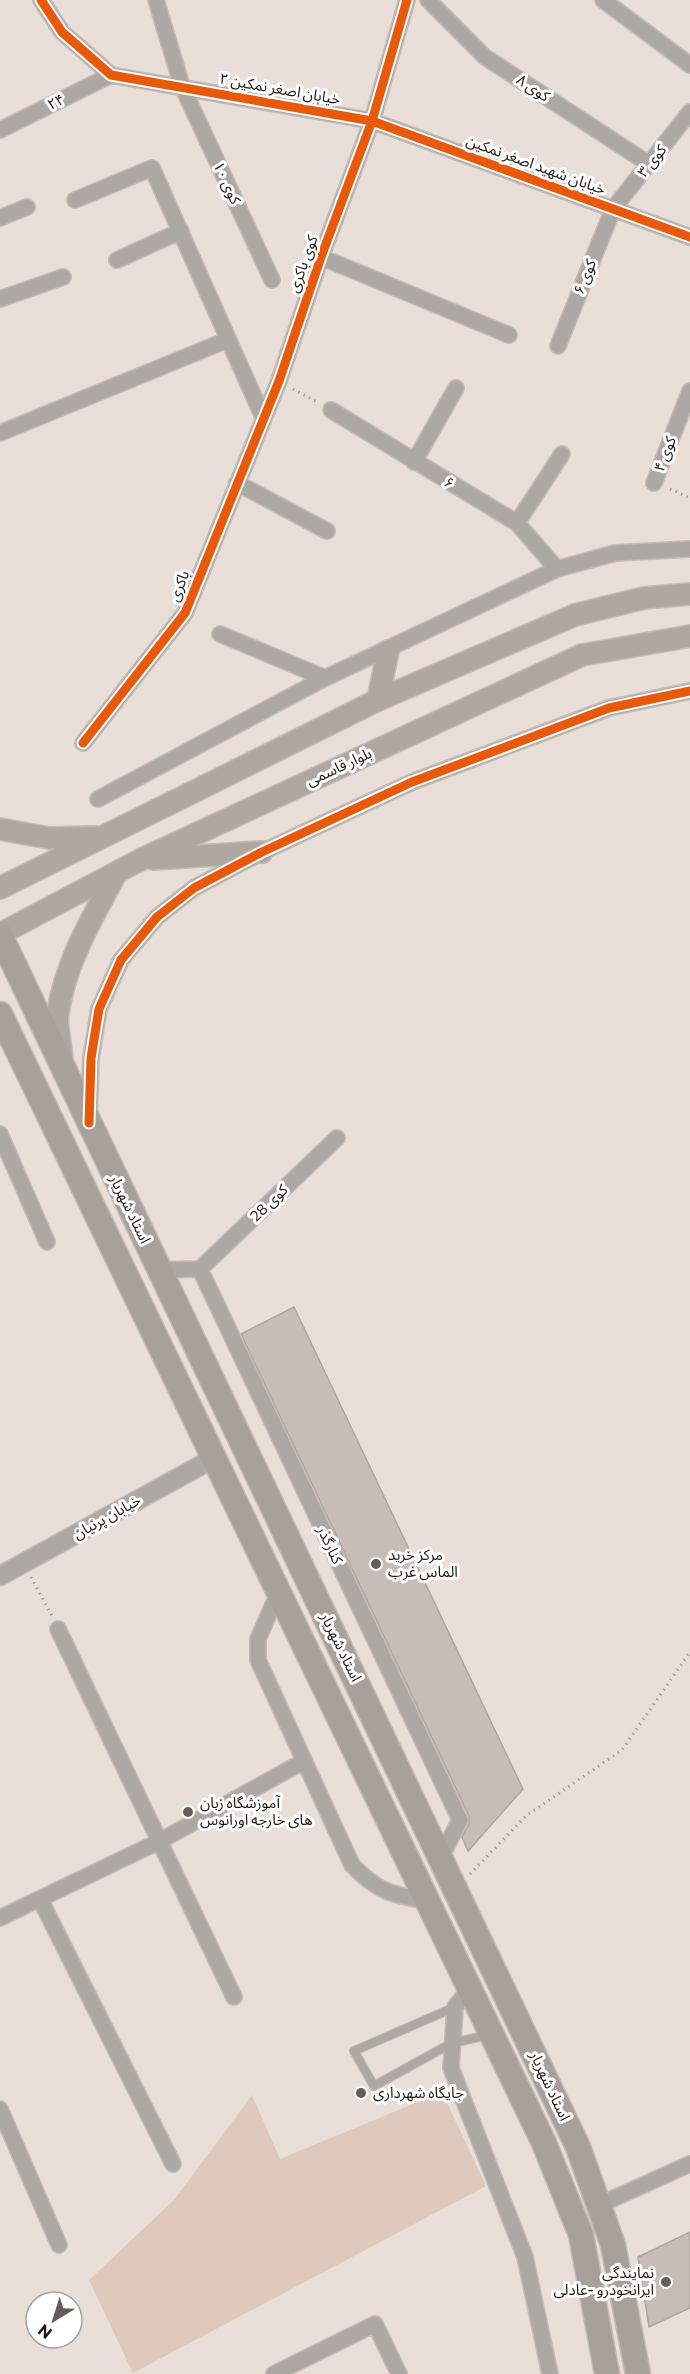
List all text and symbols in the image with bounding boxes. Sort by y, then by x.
street label: خیابان اصغر نمکین ۲ [218,69,342,109]
street label: کوی ۸ [513,70,554,106]
street label: ۲۴ [44,89,67,113]
street label: خیابان شهید اصغر نمکین [464,131,609,199]
street label: کوی ۳ [633,140,671,181]
street label: کوی ۱۰ [209,159,246,208]
street label: کوی باکری [283,232,322,295]
street label: کوی ۶ [569,256,600,297]
street label: کوی ۴ [649,433,680,474]
street label: ۶ [441,472,458,492]
street label: باکری [164,567,193,604]
street label: بلوار قاسمی [303,743,375,790]
street label: استاد شهریار [105,1170,155,1246]
street label: کوی 28 [246,1180,292,1225]
street label: خیابان پرنیان [70,1490,145,1544]
street label: کنارگذر [313,1522,348,1568]
place label: مرکز خرید الماس غرب [388,1545,458,1581]
marker: مرکز خرید الماس غرب [369,1557,383,1571]
street label: استاد شهریار [316,1608,366,1684]
place label: آموزشگاه زبان های خارجه اورانوس [200,1793,313,1829]
marker: آموزشگاه زبان های خارجه اورانوس [181,1805,195,1819]
street label: استاد شهریار [526,2047,575,2124]
place label: جایگاه شهرداری [373,2083,464,2102]
marker: جایگاه شهرداری [354,2086,368,2100]
place label: نمایندگی ایرانخودرو -عادلی [554,2263,654,2299]
marker: نمایندگی ایرانخودرو -عادلی [659,2275,673,2289]
north arrow [24,2290,84,2350]
text: N [34,2321,55,2343]

